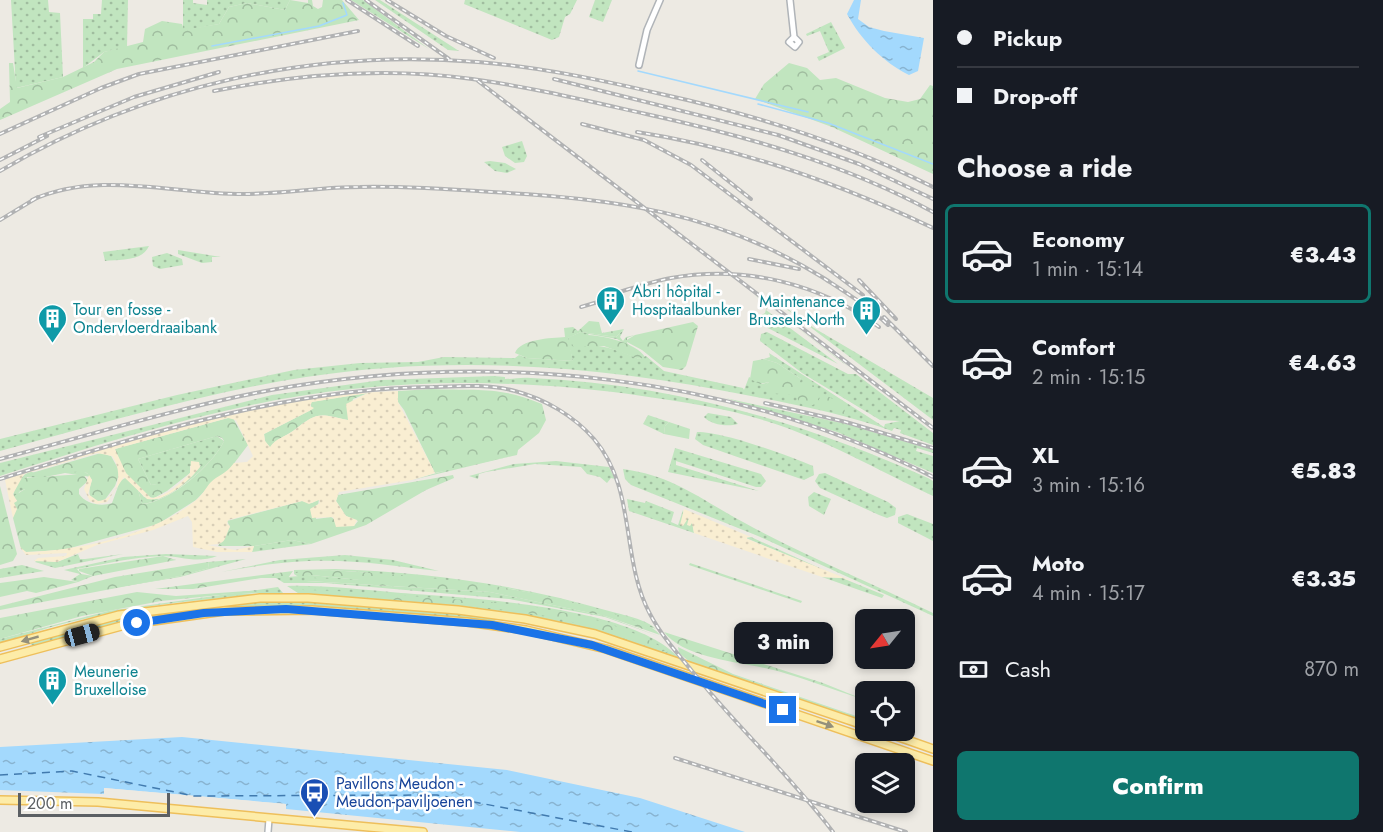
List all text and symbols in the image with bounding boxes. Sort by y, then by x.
text: Pickup [993,22,1062,54]
text: Drop-off [993,80,1077,112]
text: Choose a ride [957,148,1132,187]
text: Economy [1032,223,1124,255]
icon: car [960,227,1014,281]
text: €3.43 [1290,238,1356,270]
text: 1 min · 15:14 [1032,255,1143,284]
place label: Abri hôpital - Hospitaalbunker [632,280,742,321]
building icon: Abri hôpital - Hospitaalbunker [595,284,627,326]
place label: Maintenance Brussels-North [749,290,845,331]
building icon: Maintenance Brussels-North [850,294,882,336]
place label: Tour en fosse - Ondervloerdraaibank [73,298,218,339]
building icon: Tour en fosse - Ondervloerdraaibank [36,302,68,344]
text: Comfort [1032,331,1115,363]
icon: car [960,335,1014,389]
text: €4.63 [1288,346,1356,378]
text: 2 min · 15:15 [1032,363,1145,392]
text: XL [1032,439,1059,471]
icon: car [960,443,1014,497]
text: €5.83 [1291,454,1356,486]
text: 3 min · 15:16 [1032,471,1145,500]
text: Moto [1032,547,1085,579]
icon: car [960,551,1014,605]
text: €3.35 [1291,562,1356,594]
text: 4 min · 15:17 [1032,579,1145,608]
route start [123,609,150,636]
north arrow [855,609,915,669]
map controls [855,609,915,813]
car [62,622,102,648]
callout: 3 min [734,623,832,665]
text: 3 min [757,628,810,657]
one-way arrow [20,635,38,644]
icon: cash [957,653,990,686]
text: Cash [1005,653,1051,685]
text: 870 m [1304,655,1359,684]
place label: Meunerie Bruxelloise [74,660,146,701]
building icon: Meunerie Bruxelloise [37,664,69,706]
button: locate [855,681,915,741]
route end [769,696,796,723]
one-way arrow [816,720,834,729]
button: Confirm [957,751,1359,820]
button: layers [855,753,915,813]
place label: Pavillons Meudon - Meudon-paviljoenen [336,772,473,813]
bus stop icon: Pavillons Meudon - Meudon-paviljoenen [299,776,331,818]
scale bar [18,790,170,818]
text: 200 m [27,792,73,815]

